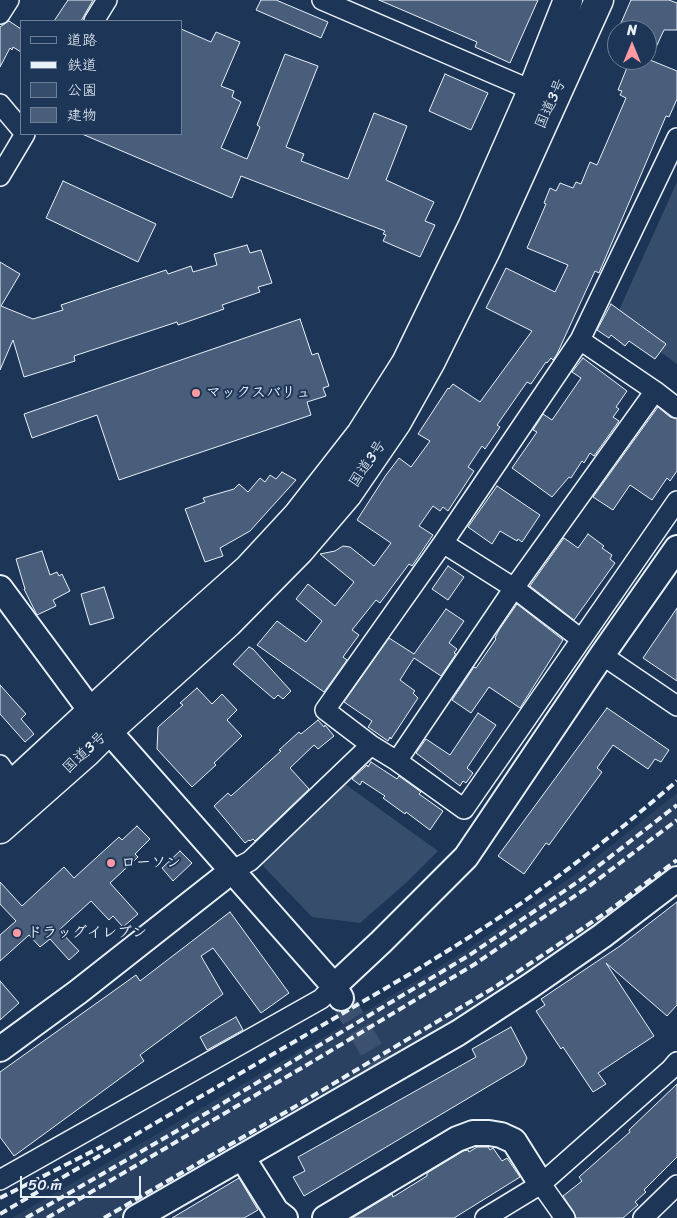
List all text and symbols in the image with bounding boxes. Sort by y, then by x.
text: N [627,18,637,43]
legend [20,20,182,135]
north arrow [607,20,657,70]
text: 道路 [67,27,97,53]
text: 鉄道 [67,52,97,78]
street label: 国道3号 [532,76,570,132]
text: 公園 [67,77,97,103]
text: 建物 [67,102,97,128]
place label: マックスバリュ [206,384,311,402]
marker: マックスバリュ [190,387,202,399]
street label: 国道3号 [346,437,390,491]
street label: 国道3号 [59,728,111,778]
place label: ローソン [121,854,181,872]
marker: ローソン [105,857,117,869]
place label: ドラッグイレブン [27,924,147,942]
marker: ドラッグイレブン [11,927,23,939]
scale bar [22,1166,144,1198]
text: 50 m [28,1172,62,1198]

